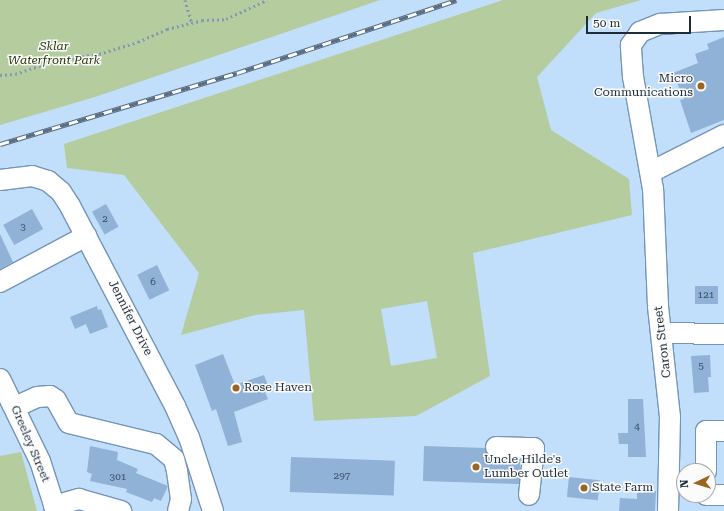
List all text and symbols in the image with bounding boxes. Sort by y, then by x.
scale bar [588,8,693,34]
text: 50 m [593,16,620,30]
park label: Sklar Waterfront Park [8,40,100,68]
place label: Micro Communications [594,72,693,100]
marker: Micro Communications [696,81,706,91]
house number: 2 [102,213,108,225]
house number: 3 [20,221,26,233]
house number: 6 [150,276,156,288]
street label: Jennifer Drive [105,278,155,358]
house number: 121 [698,289,714,301]
street label: Caron Street [651,305,675,379]
house number: 5 [698,360,704,372]
place label: Rose Haven [244,381,312,395]
marker: Rose Haven [231,383,241,393]
street label: Greeley Street [7,403,53,485]
house number: 4 [634,421,640,433]
place label: Uncle Hilde's Lumber Outlet [484,453,568,481]
marker: Uncle Hilde's Lumber Outlet [471,462,481,472]
north arrow [676,463,716,503]
house number: 297 [334,470,350,482]
house number: 301 [110,471,126,483]
text: N [678,479,691,488]
place label: State Farm [592,481,653,495]
marker: State Farm [579,483,589,493]

